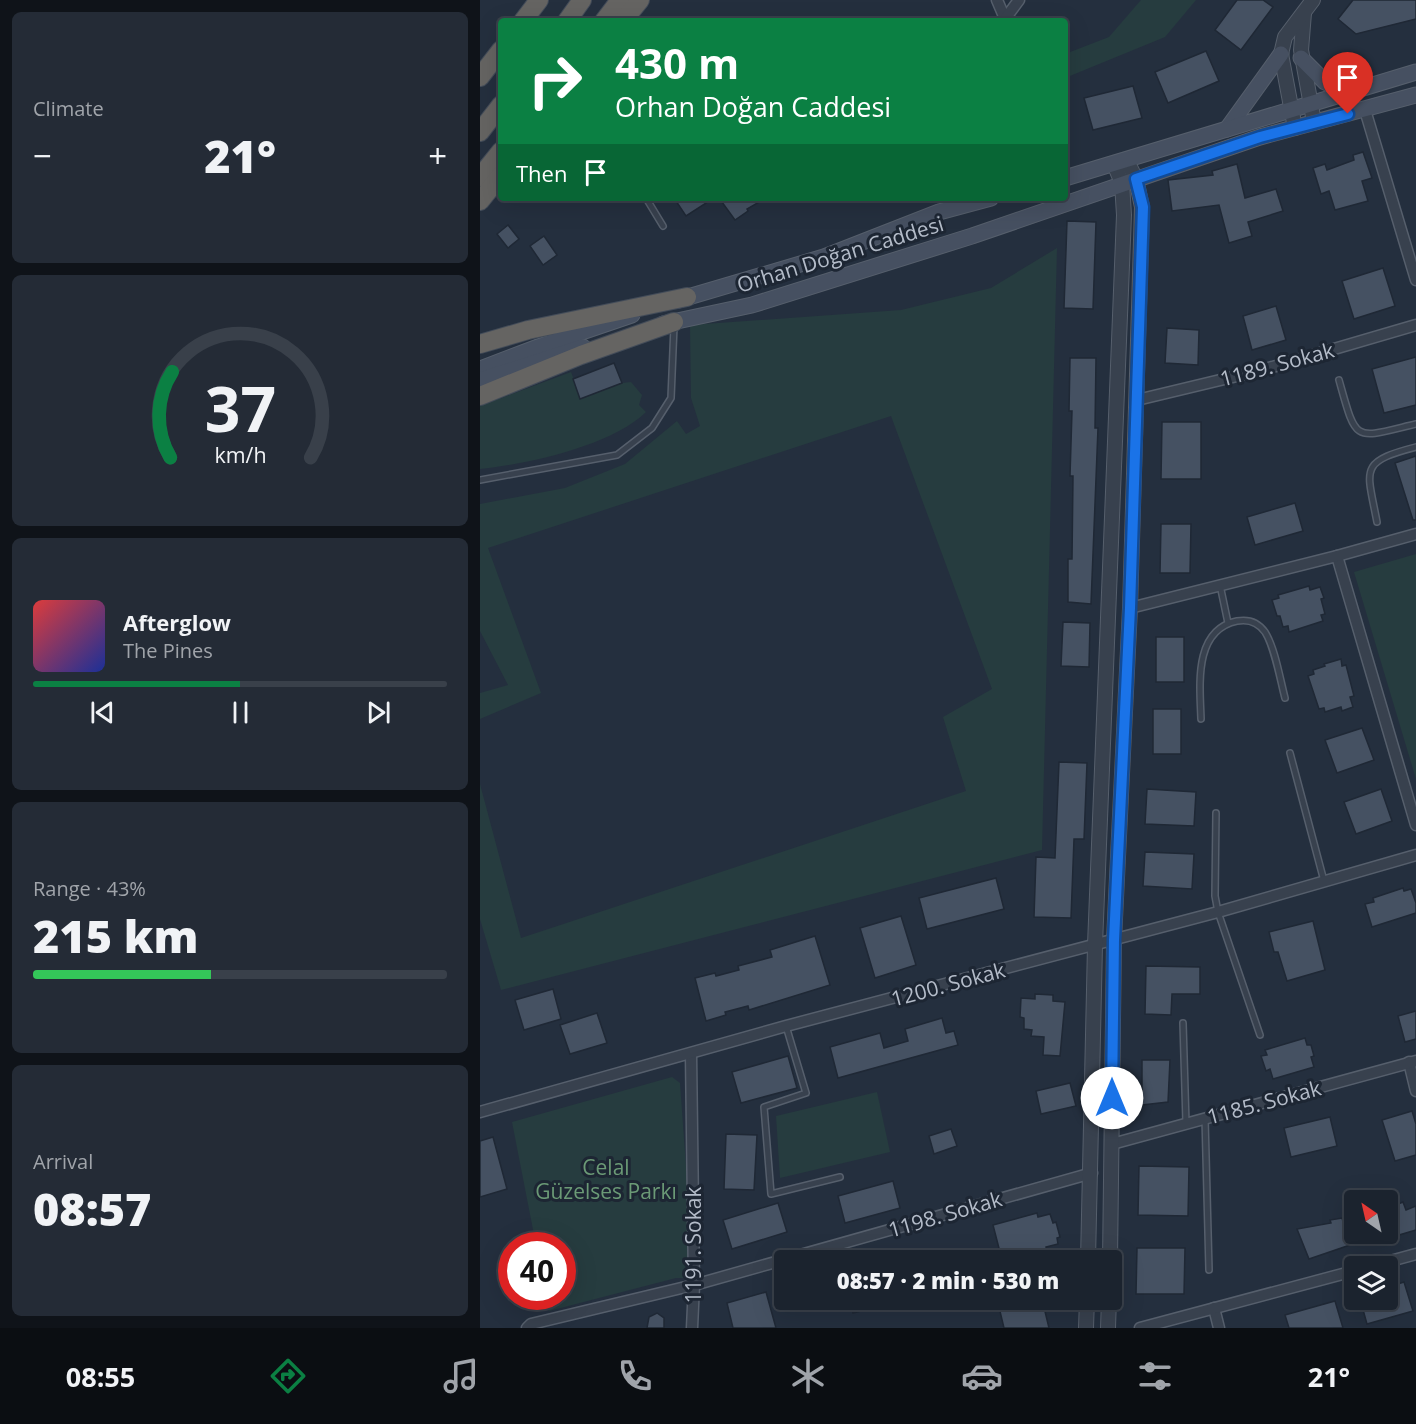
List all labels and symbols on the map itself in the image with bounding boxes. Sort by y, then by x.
pin [1322,52,1373,114]
street label: Orhan Doğan Caddesi [733,209,947,299]
street label: 1189. Sokak [1217,335,1337,393]
street label: 1200. Sokak [888,955,1008,1013]
position arrow [1080,1066,1144,1130]
street label: 1185. Sokak [1204,1073,1324,1131]
park label: Celal Güzelses Parkı [535,1153,677,1205]
street label: 1198. Sokak [885,1184,1005,1244]
street label: 1191. Sokak [679,1187,707,1303]
north arrow [1344,1190,1398,1244]
speed limit sign: 40 [498,1232,576,1310]

